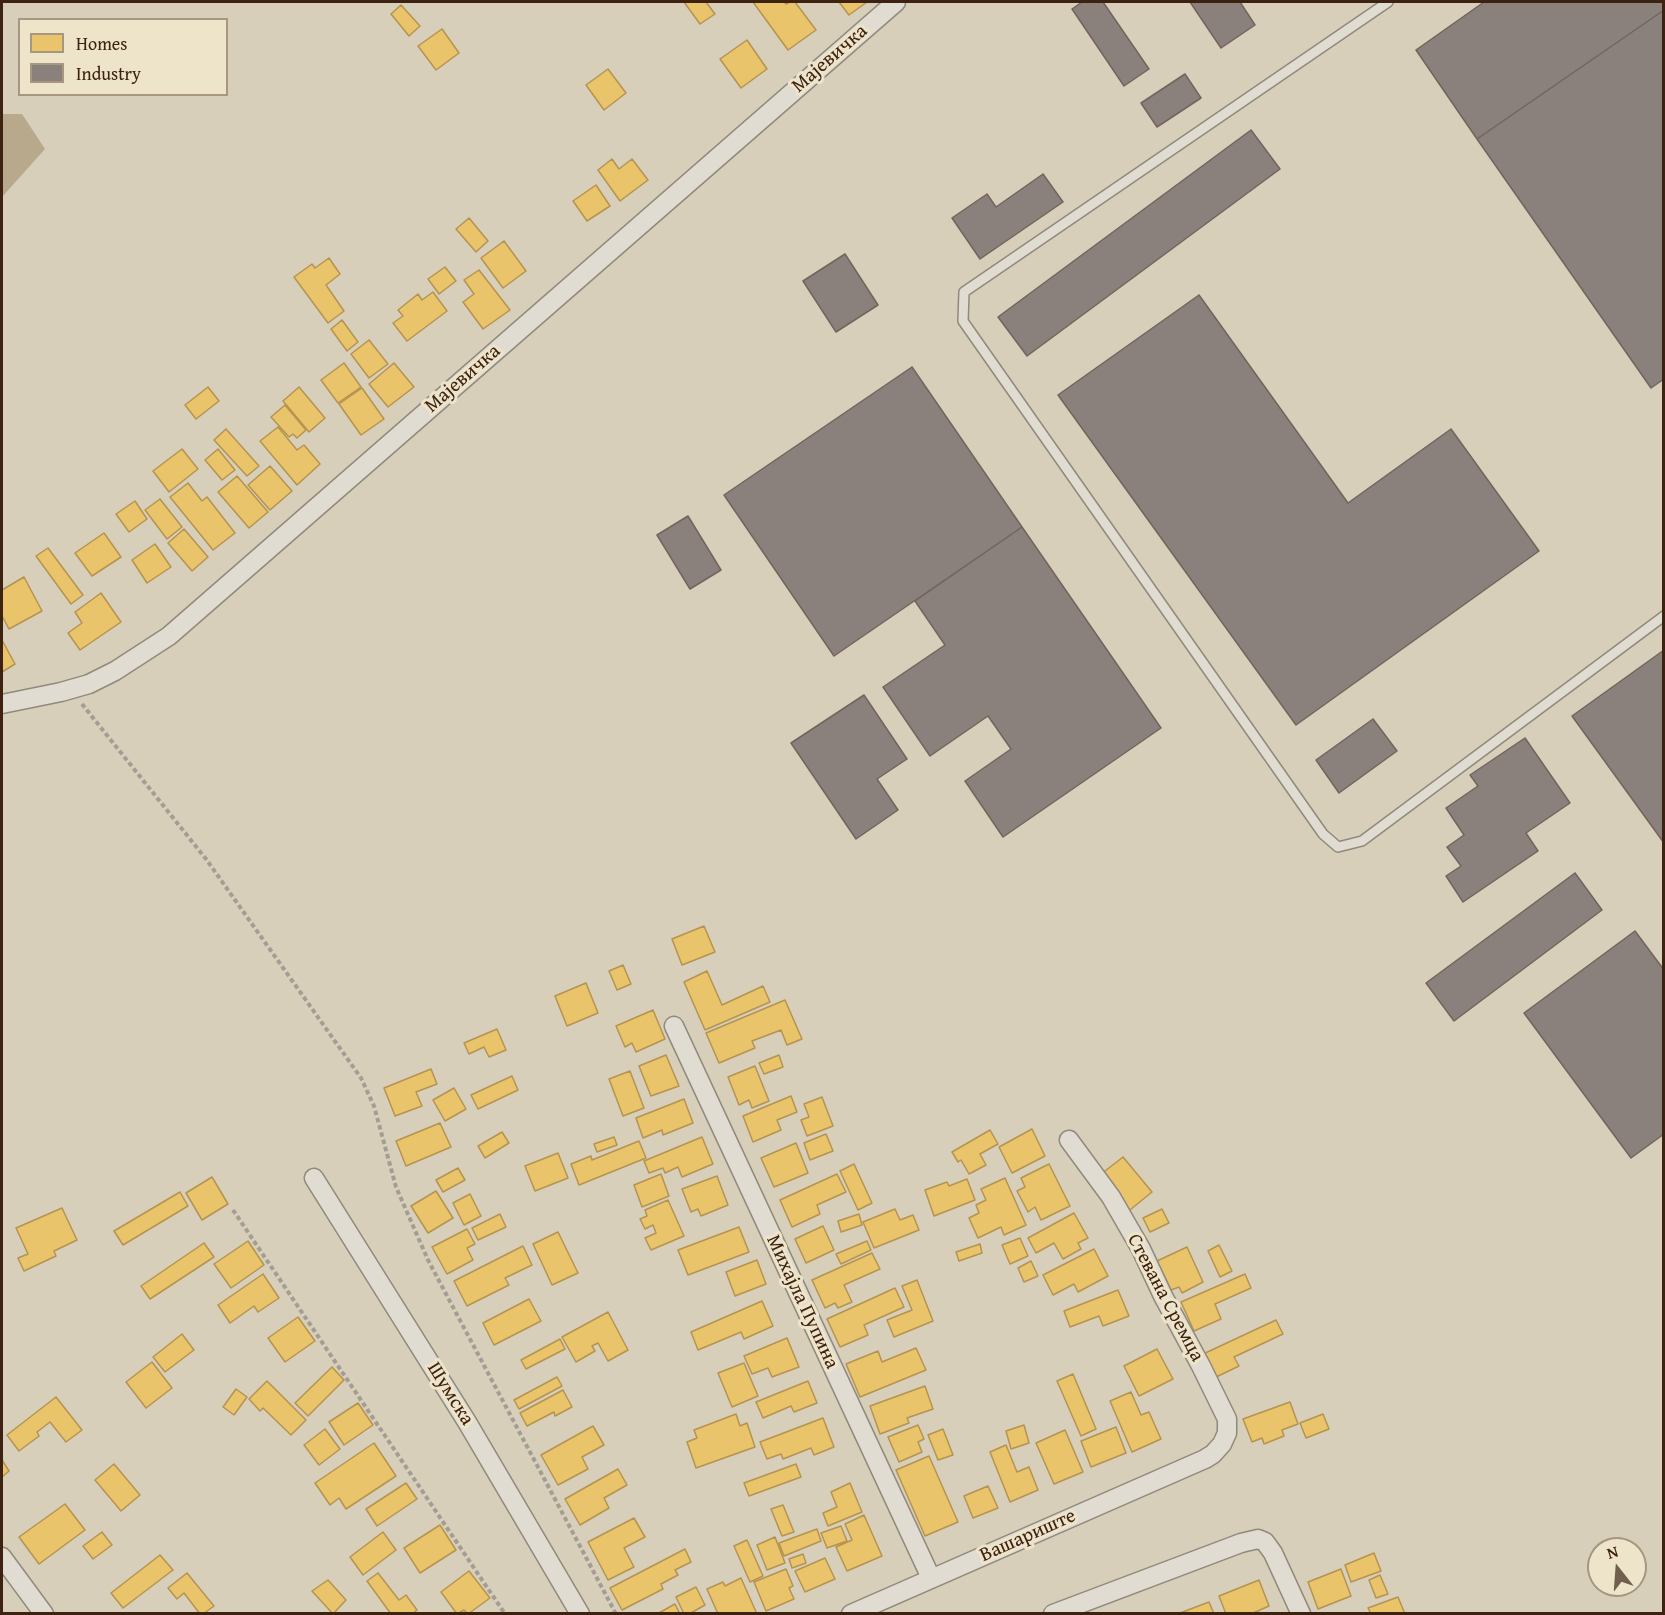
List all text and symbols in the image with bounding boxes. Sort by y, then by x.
legend [18,18,228,96]
street label: Мајевичка [787,20,873,98]
text: Homes [76,30,127,57]
text: Industry [76,60,141,87]
street label: Мајевичка [420,340,506,418]
street label: Стевана Сремца [1121,1230,1209,1366]
street label: Михајла Пупина [760,1231,844,1373]
street label: Шумска [421,1358,479,1430]
street label: Вашариште [976,1504,1080,1568]
north arrow [1587,1537,1647,1597]
text: N [1604,1539,1621,1565]

